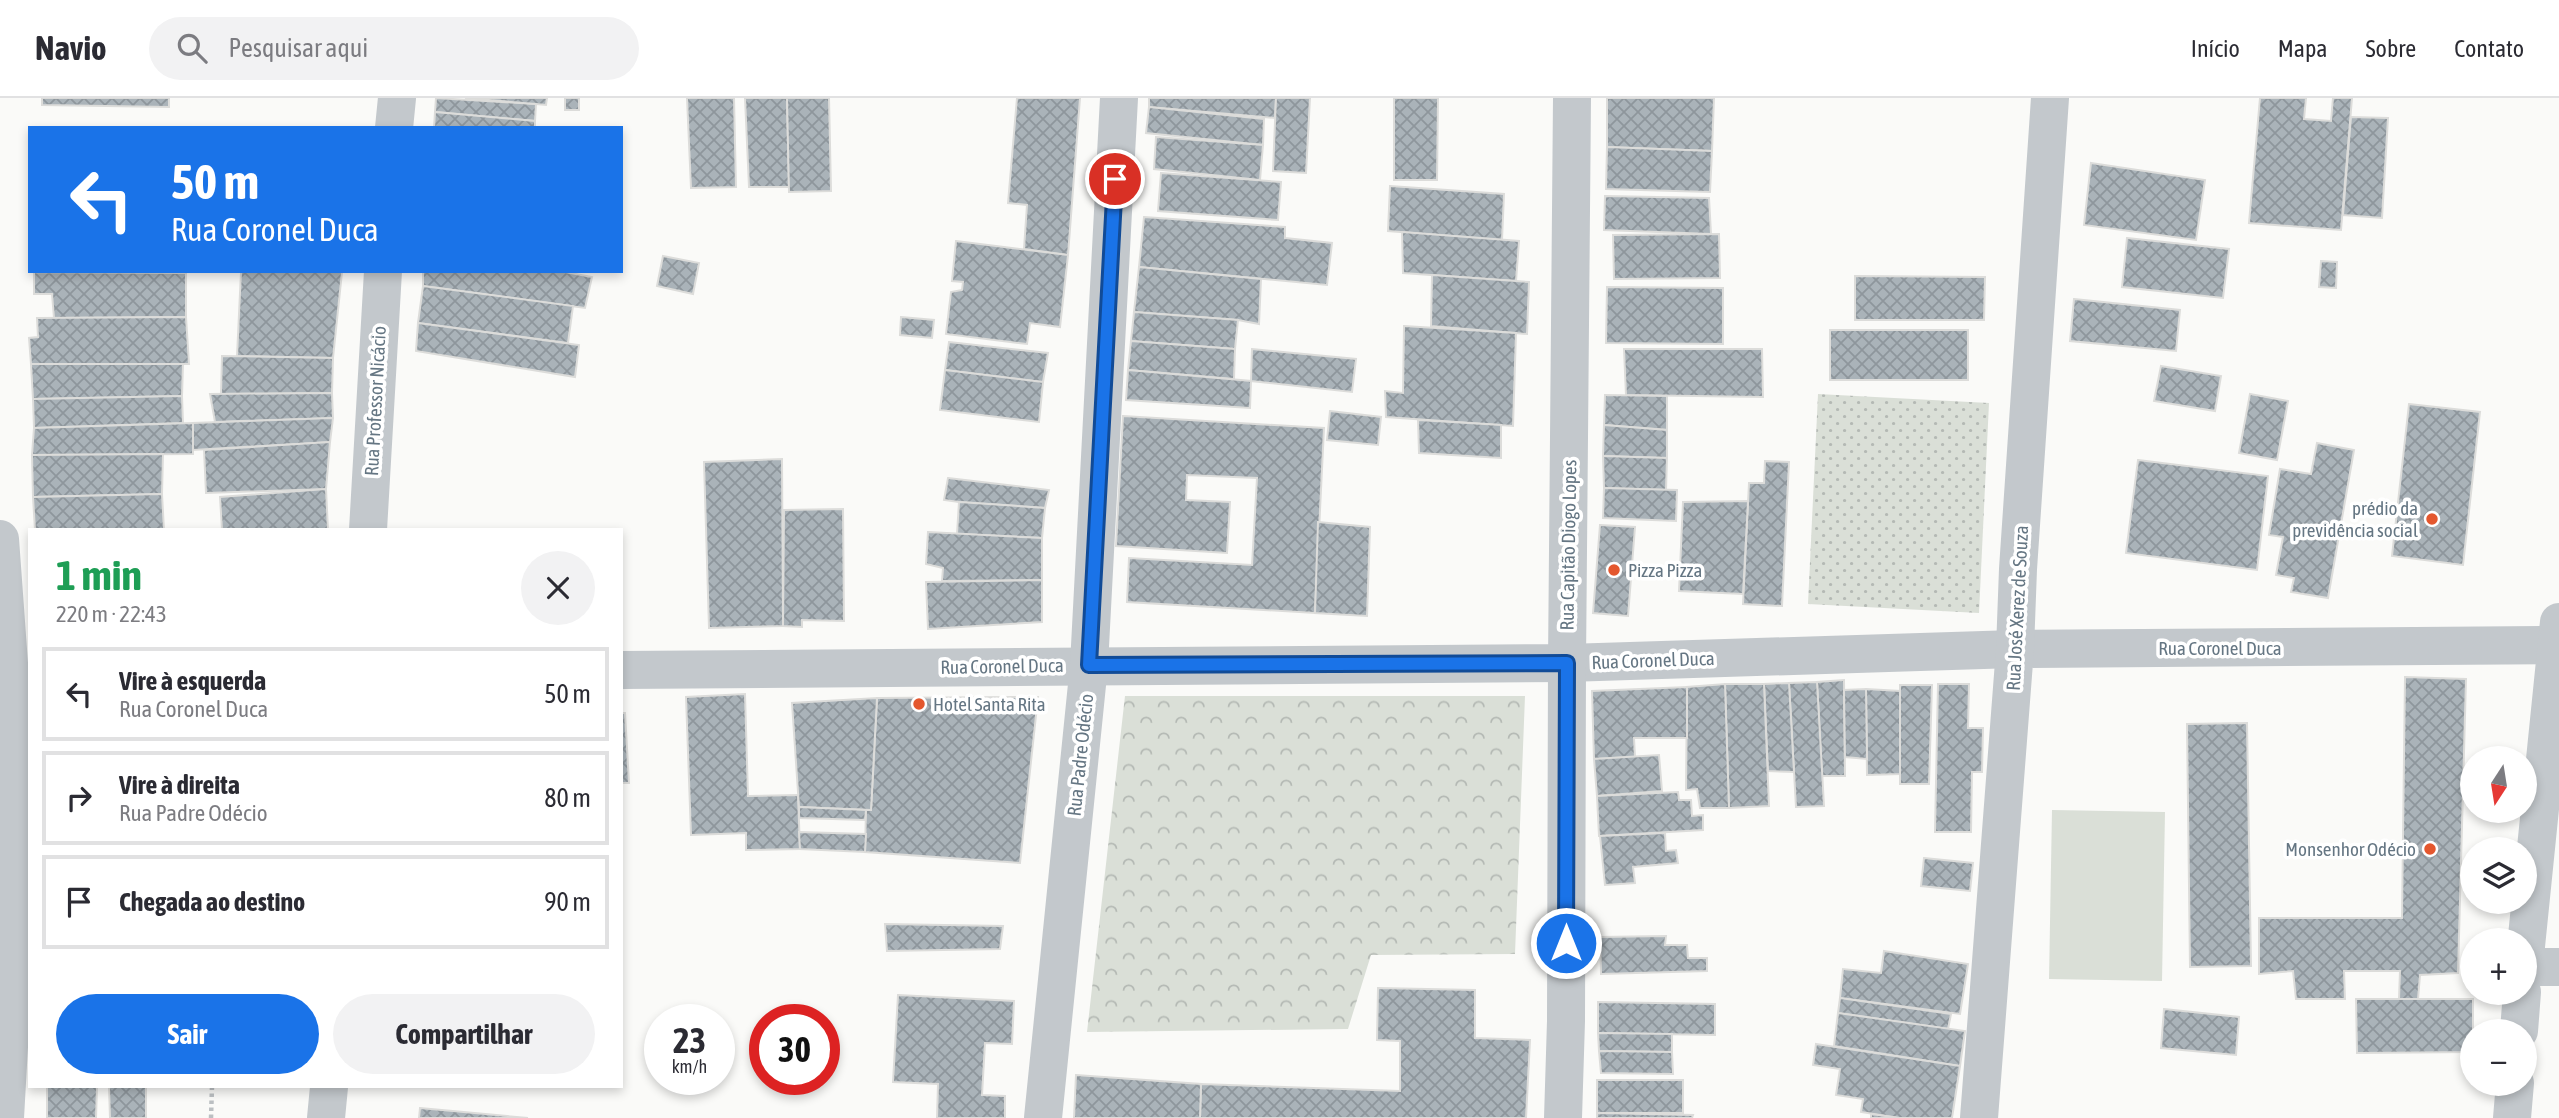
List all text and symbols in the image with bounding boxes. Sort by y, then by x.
search box [149,17,639,80]
text: Navio [35,29,107,67]
icon: search [173,29,211,67]
text: Pesquisar aqui [229,33,368,63]
text: Início [2191,35,2240,62]
text: Mapa [2278,35,2328,62]
text: Sobre [2366,35,2416,62]
text: Contato [2454,35,2524,62]
pin [1085,149,1145,209]
text: 50 m [171,153,259,209]
icon: left [56,154,147,245]
icon: arrive [1096,160,1134,198]
text: Rua Coronel Duca [171,211,379,248]
street label: Rua Professor Nicácio [360,325,390,477]
street label: Rua Capitão Diogo Lopes [1556,459,1580,630]
place label: prédio da previdência social [2292,497,2418,541]
marker: prédio da previdência social [2424,511,2440,527]
street label: Rua José Xerez de Souza [2002,525,2032,691]
text: 1 min [56,551,142,599]
button: close [521,551,595,625]
place label: Pizza Pizza [1628,559,1702,581]
marker: Pizza Pizza [1606,562,1622,578]
text: 220 m · 22:43 [56,601,167,627]
street label: Rua Coronel Duca [2158,637,2282,659]
street label: Rua Coronel Duca [1591,647,1715,673]
street label: Rua Coronel Duca [940,654,1064,678]
text: Vire à esquerda [119,666,266,696]
icon: left [60,675,98,713]
text: 50 m [544,679,591,709]
place label: Hotel Santa Rita [933,693,1046,715]
street label: Rua Padre Odécio [1063,693,1097,817]
text: Rua Coronel Duca [119,696,268,722]
marker: Hotel Santa Rita [911,696,927,712]
north arrow [2460,746,2538,822]
map controls [2460,746,2537,1096]
text: Vire à direita [119,770,240,800]
icon: right [60,779,98,817]
text: 80 m [544,783,591,813]
text: Rua Padre Odécio [119,800,268,826]
button: layers [2460,837,2537,914]
place label: Monsenhor Odécio [2285,838,2416,860]
marker: Monsenhor Odécio [2422,841,2438,857]
icon: arrive [60,883,98,921]
text: Chegada ao destino [119,887,305,917]
text: 90 m [544,887,591,917]
position arrow [1529,906,1603,980]
button: + [2460,928,2537,1005]
button: Sair [56,994,319,1074]
button: Compartilhar [333,994,595,1074]
speed limit sign: 30 [749,1004,840,1095]
button: − [2460,1019,2537,1096]
text: 23 [673,1020,706,1060]
text: km/h [672,1056,707,1077]

